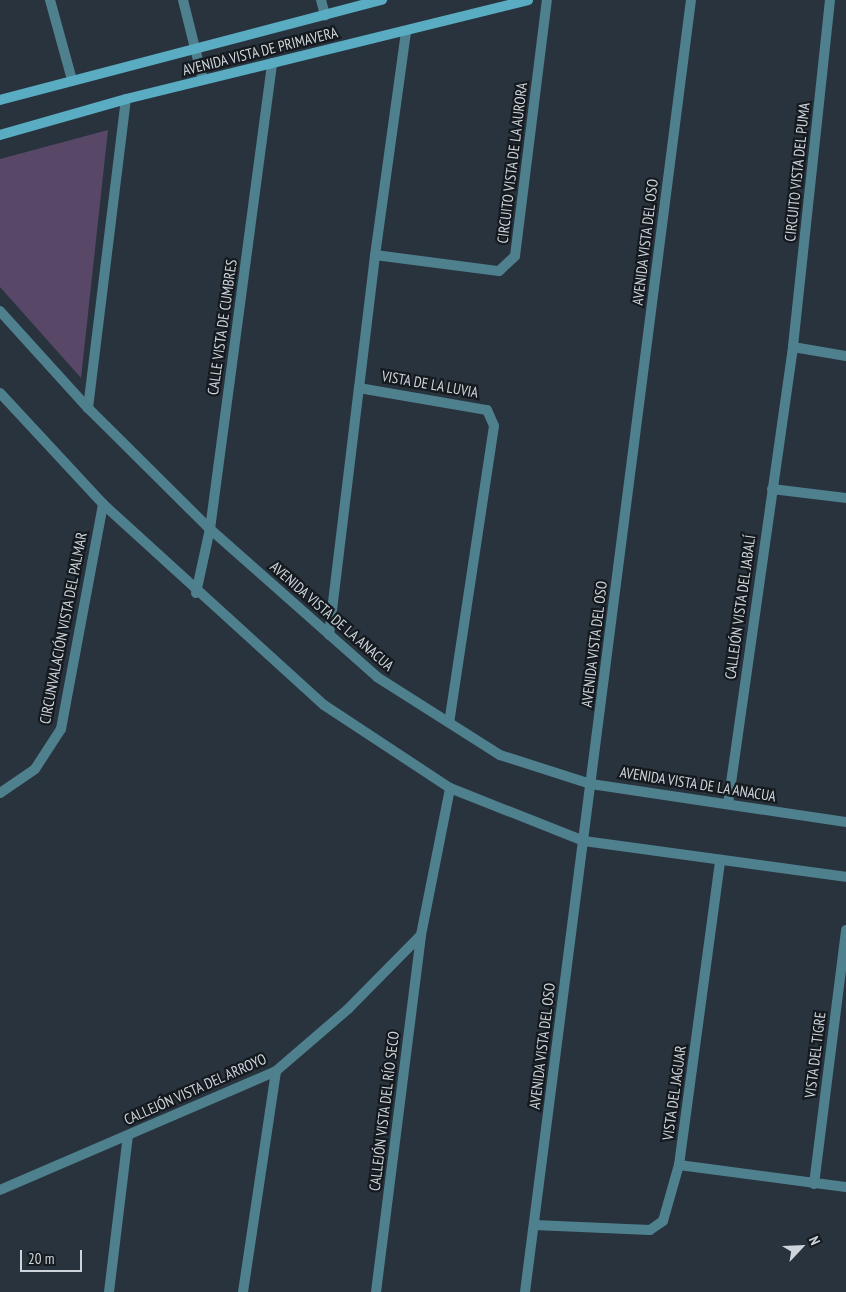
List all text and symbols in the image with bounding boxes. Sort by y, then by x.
street label: AVENIDA VISTA DE PRIMAVERA [180,23,340,79]
street label: CIRCUITO VISTA DE LA AURORA [493,81,531,245]
street label: CIRCUITO VISTA DEL PUMA [781,101,813,243]
street label: AVENIDA VISTA DEL OSO [628,177,662,307]
street label: CALLE VISTA DE CUMBRES [204,258,240,396]
street label: VISTA DE LA LUVIA [380,367,480,401]
street label: CIRCUNVALACIÓN VISTA DEL PALMAR [35,530,91,726]
street label: CALLEJÓN VISTA DEL JABALÍ [721,533,759,681]
street label: AVENIDA VISTA DE LA ANACUA [266,557,398,675]
street label: AVENIDA VISTA DEL OSO [577,579,611,709]
street label: AVENIDA VISTA DE LA ANACUA [618,763,778,805]
street label: AVENIDA VISTA DEL OSO [525,981,559,1111]
street label: VISTA DEL TIGRE [801,1010,829,1100]
street label: CALLEJÓN VISTA DEL RÍO SECO [365,1029,403,1193]
street label: VISTA DEL JAGUAR [658,1044,690,1142]
street label: CALLEJÓN VISTA DEL ARROYO [120,1049,270,1129]
north arrow [776,1222,826,1272]
text: N [805,1233,824,1248]
scale bar [22,1240,85,1272]
text: 20 m [28,1249,54,1268]

